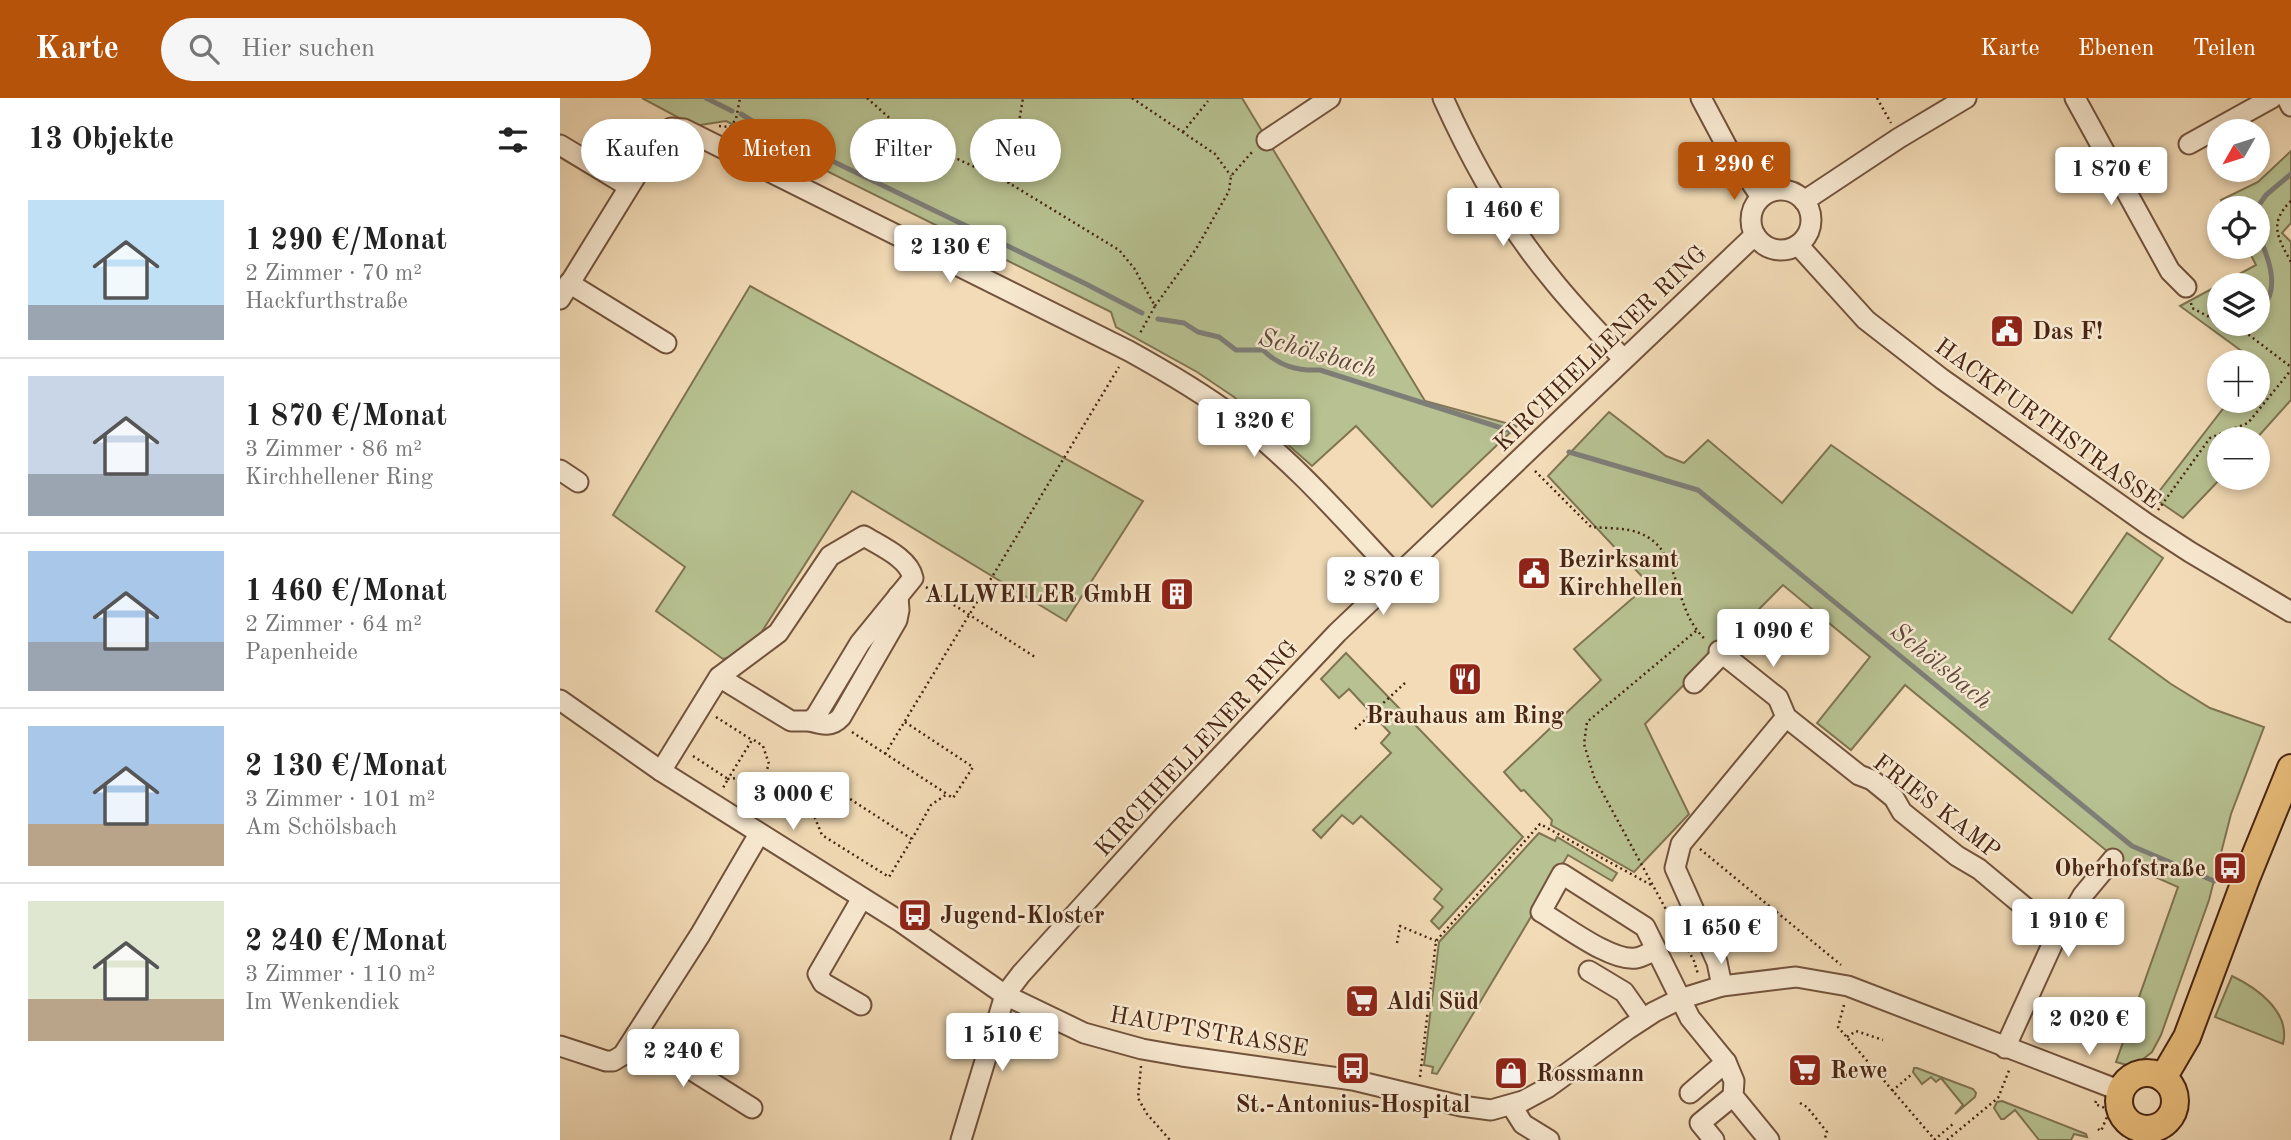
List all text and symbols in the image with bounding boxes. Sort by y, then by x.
search box [161,18,651,81]
icon: search [185,30,223,68]
text: Karte [35,33,119,66]
text: Hier suchen [241,36,375,62]
text: Karte [1980,37,2040,61]
text: Ebenen [2078,37,2154,61]
text: Teilen [2192,37,2256,61]
chip: Kaufen [581,119,704,182]
chip: Mieten [718,119,836,182]
chip: Filter [850,119,956,182]
chip: Neu [970,119,1061,182]
north arrow [2207,119,2270,182]
map controls [2207,119,2270,490]
icon: filters [494,121,532,159]
text: 13 Objekte [28,125,174,155]
pin: 1 290 € [1669,142,1799,202]
pin: 1 870 € [2046,148,2176,207]
text: 1 290 € [1694,153,1774,176]
text: 1 870 € [2071,158,2151,181]
pin: 1 460 € [1438,188,1568,248]
button: locate [2207,196,2270,259]
text: 1 460 € [1463,199,1543,222]
text: 1 290 €/Monat [245,226,447,256]
pin: 2 130 € [885,226,1015,285]
icon: home [84,228,168,312]
text: 2 130 € [910,236,990,259]
street label: KIRCHHELLENER RING [1490,242,1712,457]
text: 2 Zimmer · 70 m² [245,262,422,285]
button: layers [2207,273,2270,336]
text: Hackfurthstraße [245,290,408,313]
public building icon: Das F! [1988,312,2026,350]
place label: Das F! [2032,321,2103,345]
water label: Schölsbach [1255,325,1380,383]
street label: HACKFURTHSTRASSE [1930,335,2164,514]
button: + [2207,350,2270,413]
pin: 1 320 € [1189,400,1319,459]
text: 1 870 €/Monat [245,402,447,432]
icon: home [84,404,168,488]
text: 1 320 € [1214,410,1294,433]
button: − [2207,427,2270,490]
text: 3 Zimmer · 86 m² [245,438,422,461]
text: Kirchhellener Ring [245,466,433,489]
place label: Bezirksamt Kirchhellen [1558,549,1683,601]
public building icon: Bezirksamt Kirchhellen [1515,554,1553,592]
pin: 2 870 € [1318,558,1448,617]
text: 2 870 € [1343,568,1423,591]
building icon: ALLWEILER GmbH [1158,575,1196,613]
text: 1 460 €/Monat [245,577,447,607]
icon: home [84,579,168,663]
place label: ALLWEILER GmbH [924,584,1152,608]
pin: 1 090 € [1708,610,1838,669]
text: 2 Zimmer · 64 m² [245,613,422,636]
water label: Schölsbach [1885,618,1996,715]
text: 1 090 € [1733,620,1813,643]
street label: KIRCHHELLENER RING [1091,637,1304,862]
text: Papenheide [245,641,358,664]
restaurant icon: Brauhaus am Ring [1446,660,1484,698]
place label: Brauhaus am Ring [1366,705,1565,729]
street label: FRIES KAMP [1868,751,2004,864]
text: 2 130 €/Monat [245,752,447,782]
icon: home [84,754,168,838]
pin: 3 000 € [728,772,858,832]
text: 3 000 € [753,783,833,806]
text: 3 Zimmer · 101 m² [245,788,435,811]
text: Am Schölsbach [245,816,397,839]
bus stop icon: Oberhofstraße [2211,849,2249,887]
place label: Oberhofstraße [2054,858,2206,882]
bus stop icon: Jugend-Kloster [896,896,934,934]
pin: 1 910 € [2003,900,2133,959]
place label: Jugend-Kloster [940,905,1105,929]
pin: 1 650 € [1656,906,1786,966]
text: 1 910 € [2028,910,2108,933]
text: 1 650 € [1681,917,1761,940]
text: 2 240 €/Monat [245,927,447,957]
icon: home [84,929,168,1013]
text: 3 Zimmer · 110 m² [245,963,435,986]
supermarket icon: Aldi Süd [1343,982,1381,1020]
text: Im Wenkendiek [245,991,400,1014]
place label: Aldi Süd [1386,991,1479,1015]
pin: 2 020 € [2024,998,2154,1057]
street label: HAUPTSTRASSE [1107,1004,1310,1062]
text: 2 020 € [2049,1008,2129,1031]
pin: 1 510 € [937,1014,1067,1073]
text: 1 510 € [962,1024,1042,1047]
pin: 2 240 € [618,1030,748,1089]
text: 2 240 € [643,1040,723,1063]
bus stop icon: St.-Antonius-Hospital [1334,1049,1372,1087]
supermarket icon: Rewe [1786,1051,1824,1089]
shop icon: Rossmann [1492,1054,1530,1092]
place label: Rewe [1830,1060,1887,1084]
place label: Rossmann [1536,1063,1644,1087]
place label: St.-Antonius-Hospital [1235,1094,1471,1118]

